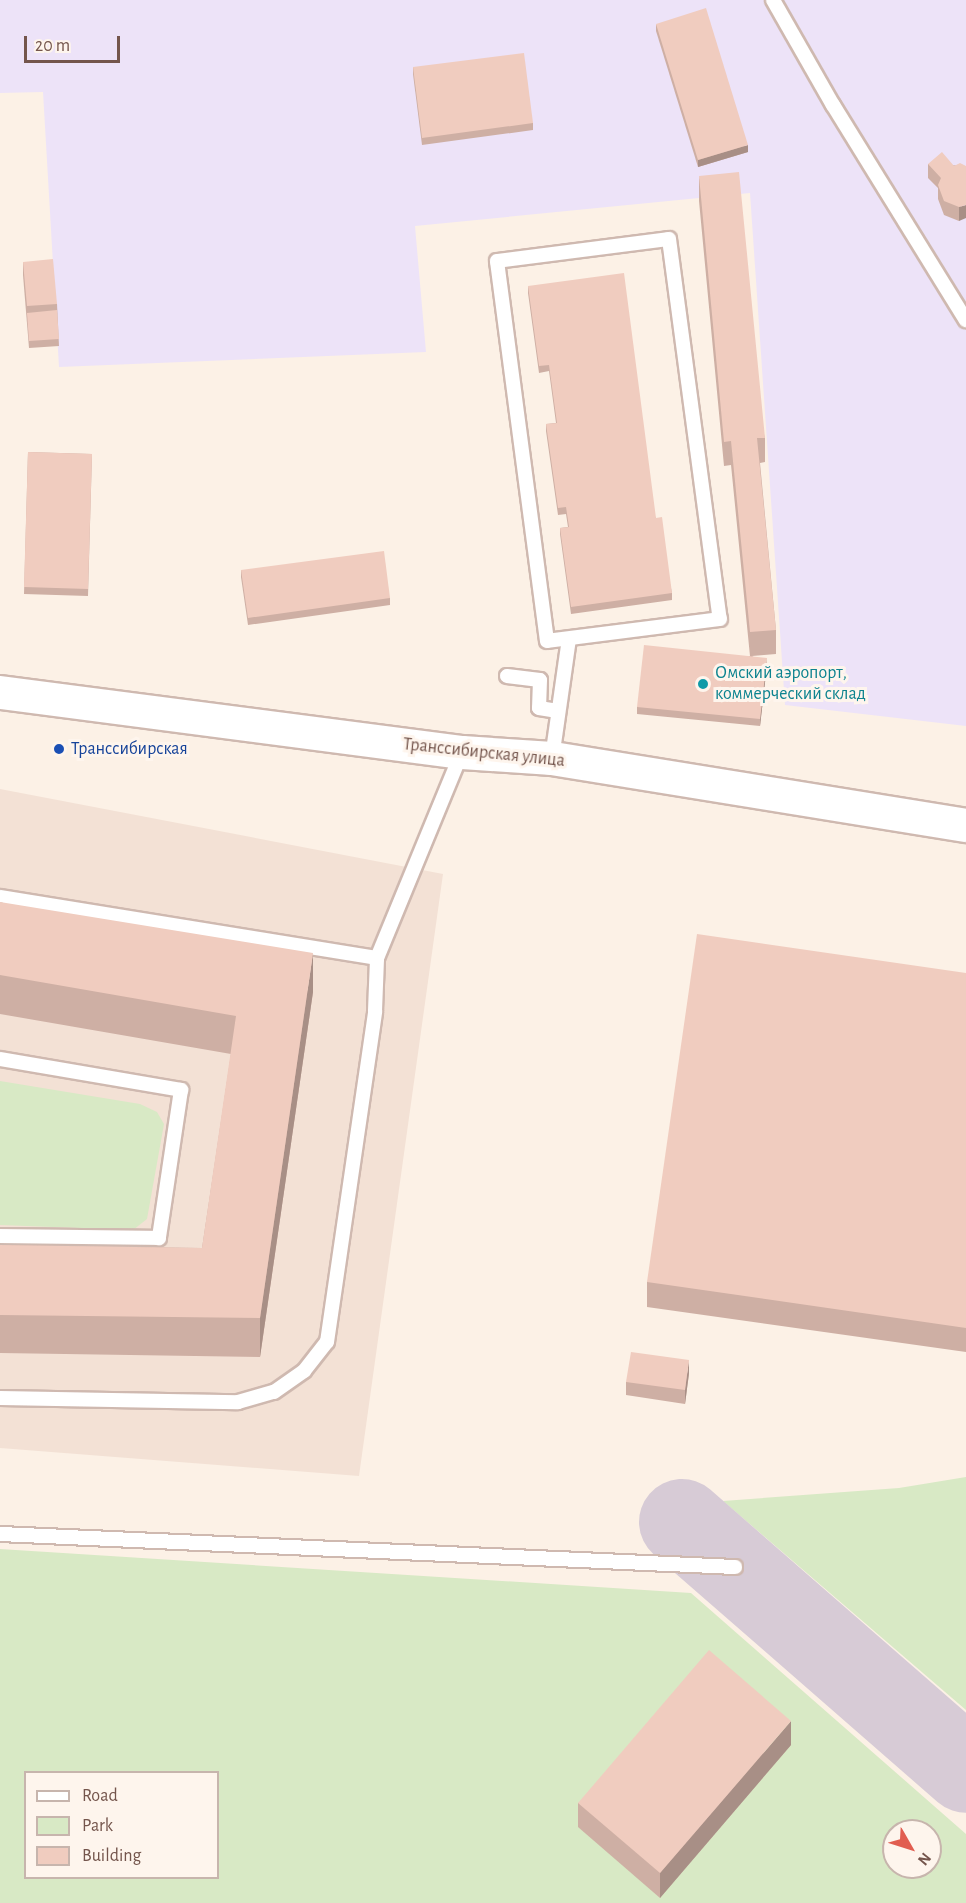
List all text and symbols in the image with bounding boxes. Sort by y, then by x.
scale bar [27,24,123,62]
text: 20 m [35,37,70,55]
place label: Омский аэропорт, коммерческий склад [715,663,866,706]
marker: Омский аэропорт, коммерческий склад [696,677,710,691]
street label: Транссибирская улица [402,734,566,772]
place label: Транссибирская [71,738,188,760]
marker: Транссибирская [52,742,66,756]
legend [24,1771,219,1879]
text: Road [82,1787,118,1805]
text: Park [82,1817,113,1835]
north arrow [882,1819,942,1879]
text: Building [82,1847,141,1865]
text: N [915,1850,934,1868]

